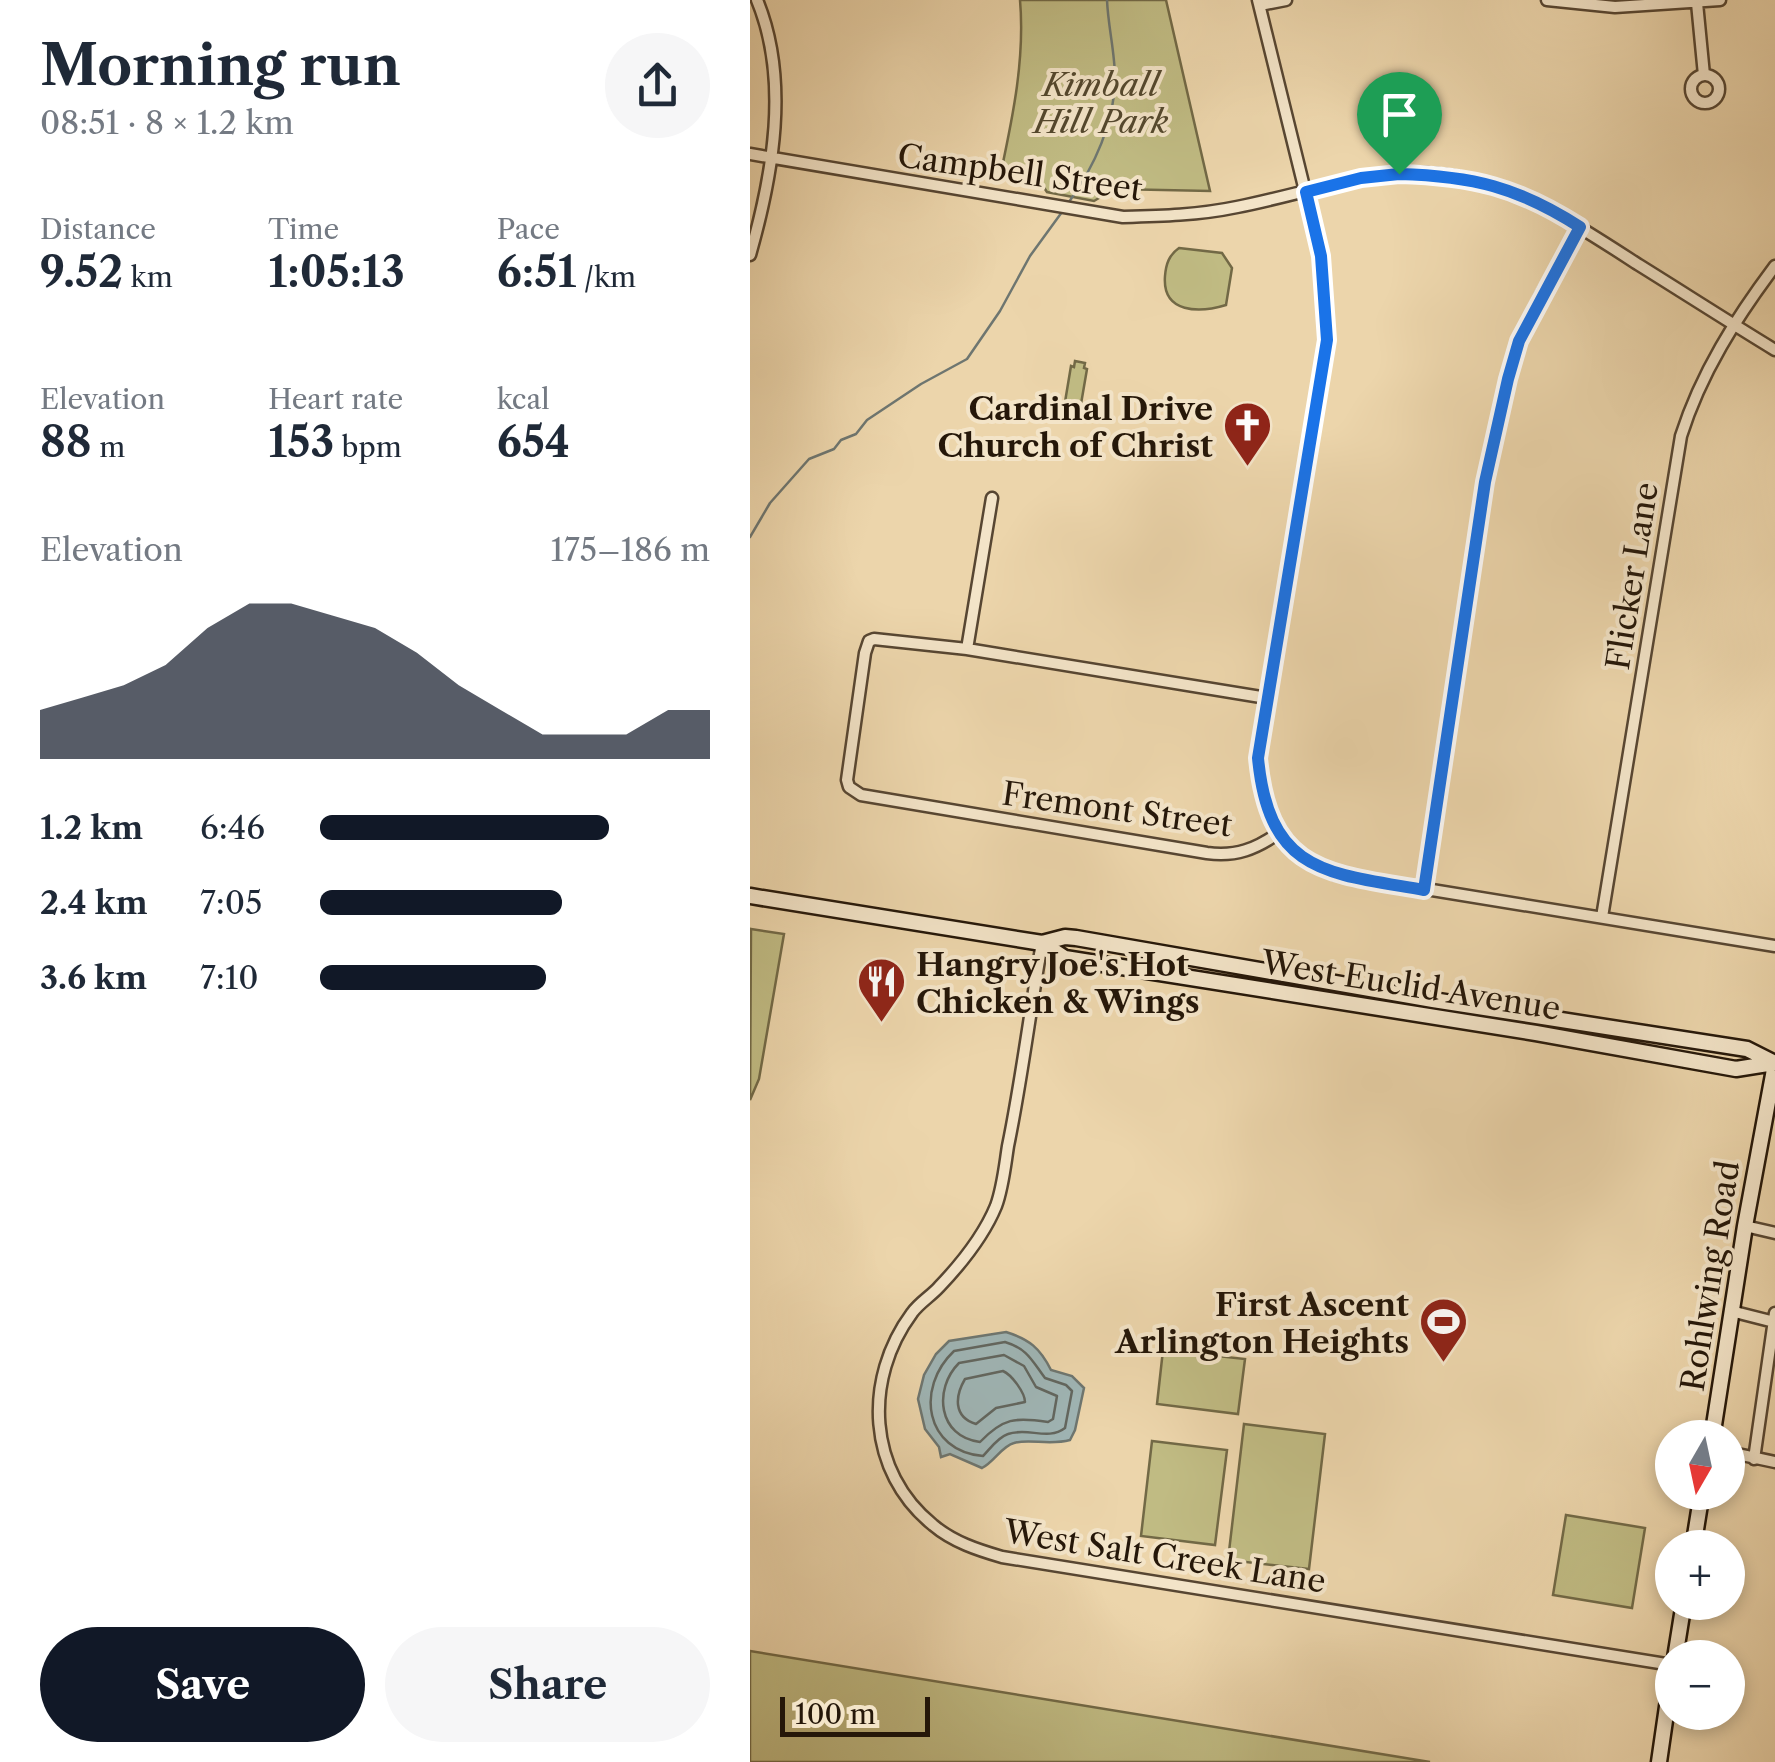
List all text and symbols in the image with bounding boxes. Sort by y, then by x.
text: Morning run [40,32,401,99]
button: share [605,33,710,138]
park label: Kimball Hill Park [1031,65,1169,141]
pin [1357,72,1442,175]
icon: arrive [1372,87,1427,142]
text: 08:51 · 8 × 1.2 km [40,103,294,142]
street label: Campbell Street [895,136,1145,209]
text: Distance [40,212,156,246]
text: Time [268,212,339,246]
text: Pace [497,212,560,246]
text: 9.52 [40,246,123,298]
text: 1:05:13 [268,246,405,298]
text: 6:51 [497,246,576,298]
text: km [123,260,173,294]
text: /km [576,260,636,294]
text: Elevation [40,382,165,416]
text: Heart rate [268,382,403,416]
text: kcal [497,382,550,416]
place label: Cardinal Drive Church of Christ [937,389,1213,465]
church icon: Cardinal Drive Church of Christ [1222,400,1274,468]
text: 88 [40,416,92,468]
text: 153 [268,416,334,468]
text: 654 [497,416,570,468]
text: m [92,430,125,464]
text: bpm [334,430,402,464]
street label: Flicker Lane [1598,480,1666,672]
text: Elevation [40,530,183,569]
text: 175–186 m [550,530,710,569]
street label: Fremont Street [1000,774,1235,845]
text: 1.2 km [40,808,143,847]
text: 6:46 [200,808,265,847]
text: 2.4 km [40,883,148,922]
text: 7:05 [200,883,262,922]
street label: West Euclid Avenue [1258,942,1563,1028]
place label: Hangry Joe's Hot Chicken & Wings [916,945,1200,1021]
restaurant icon: Hangry Joe's Hot Chicken & Wings [855,956,907,1024]
text: 3.6 km [40,958,147,997]
text: 7:10 [200,958,258,997]
street label: Rohlwing Road [1673,1158,1747,1394]
place label: First Ascent Arlington Heights [1114,1285,1409,1361]
sports icon: First Ascent Arlington Heights [1418,1296,1470,1364]
north arrow [1655,1420,1745,1510]
map controls [1655,1420,1745,1730]
street label: West Salt Creek Lane [1001,1511,1328,1601]
button: + [1655,1530,1745,1620]
button: Save [40,1627,365,1742]
button: Share [385,1627,710,1742]
button: − [1655,1640,1745,1730]
scale bar [780,1692,930,1736]
text: 100 m [795,1697,876,1731]

